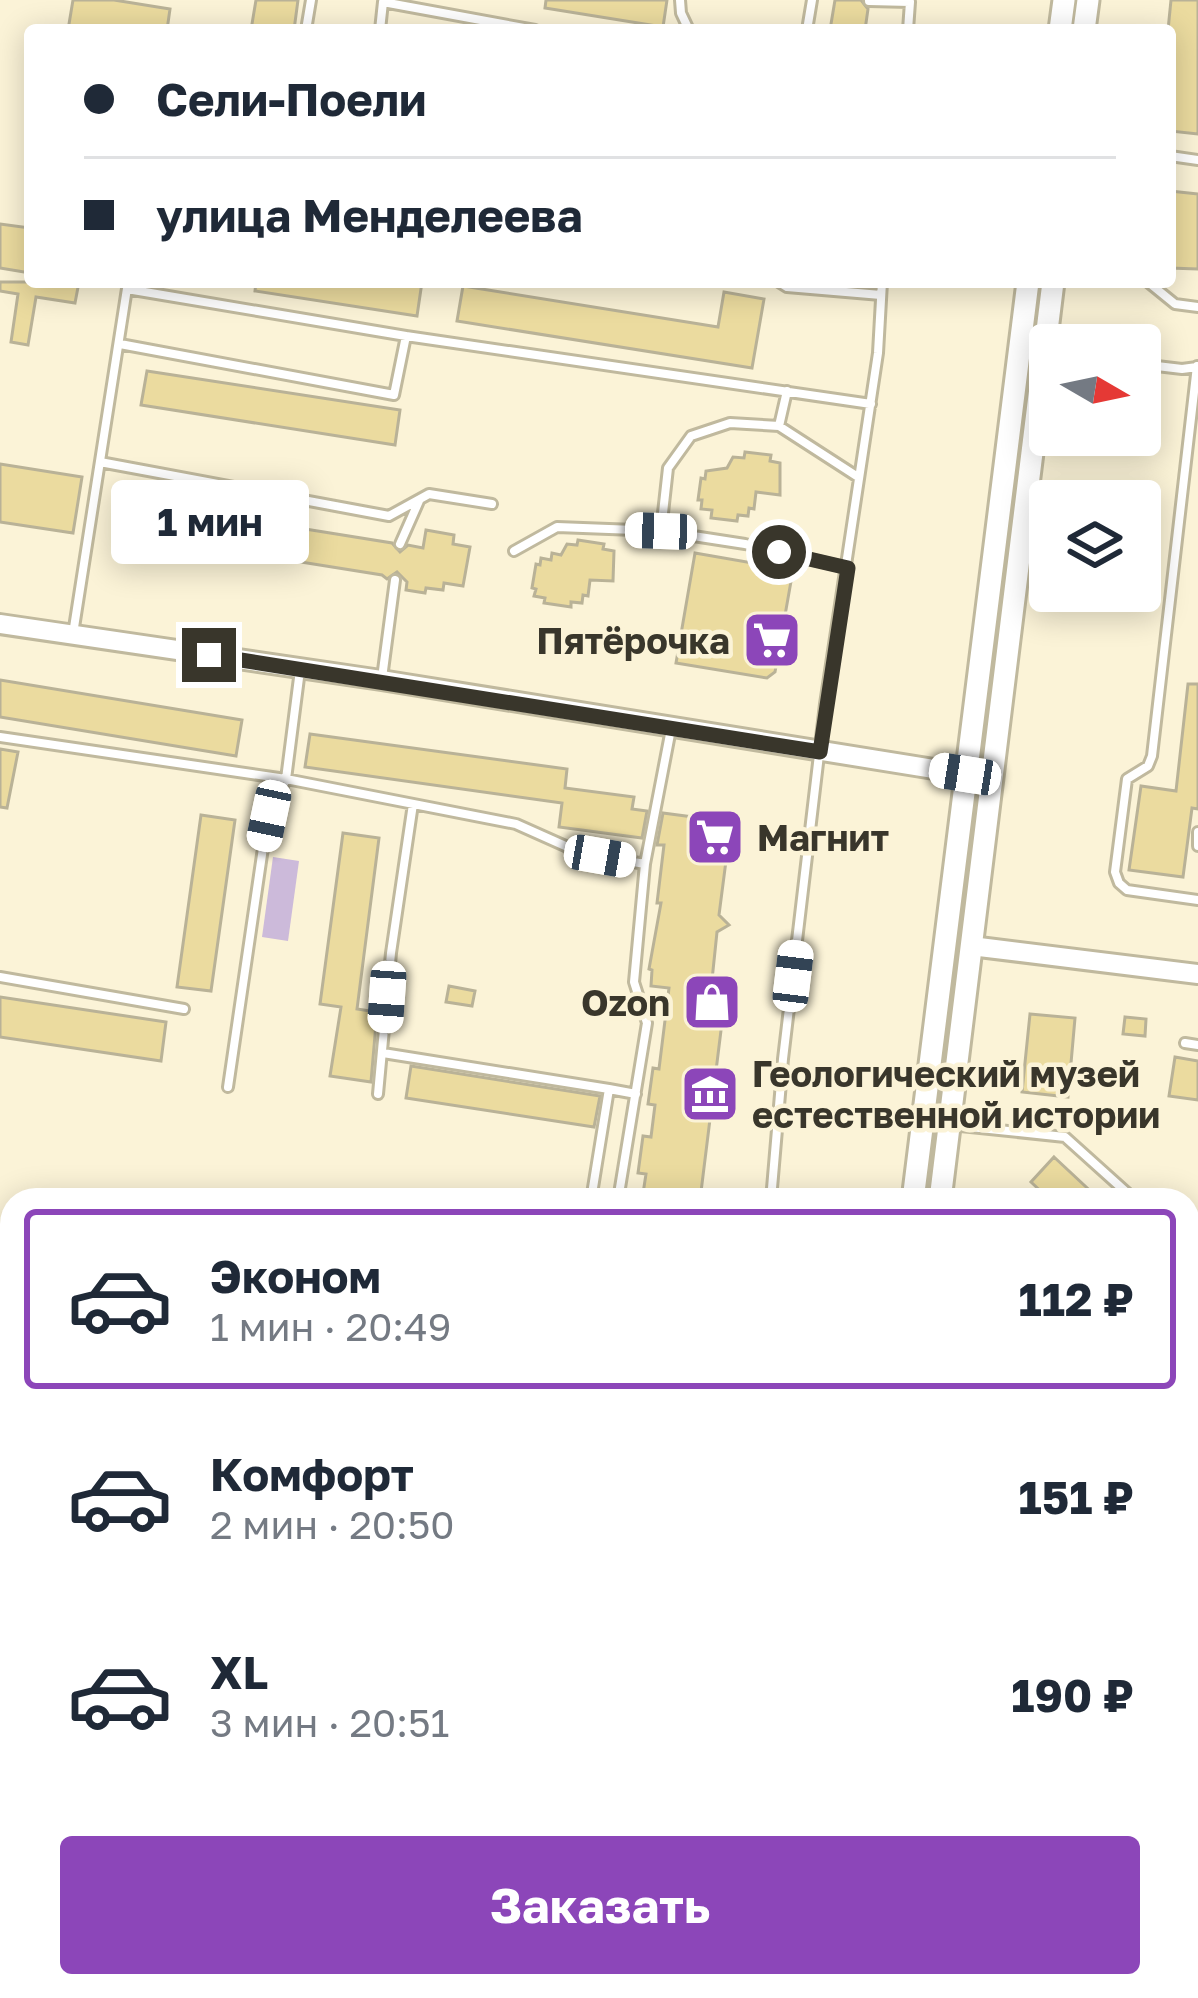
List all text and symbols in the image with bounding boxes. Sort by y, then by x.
text: Сели-Поели [156,72,427,126]
text: улица Менделеева [156,188,583,242]
north arrow [1029,324,1161,456]
map controls [1029,324,1161,612]
button: layers [1029,480,1161,612]
callout: 1 мин [110,481,308,565]
text: 1 мин [157,498,263,545]
car [624,512,698,550]
route start [752,525,806,579]
supermarket icon: Пятёрочка [741,609,803,671]
place label: Пятёрочка [536,619,730,662]
route end [182,628,236,682]
car [927,751,1003,797]
car [244,777,294,855]
supermarket icon: Магнит [684,806,746,868]
place label: Магнит [757,816,889,859]
car [561,832,639,880]
car [771,938,815,1014]
car [367,960,407,1034]
shop icon: Ozon [681,971,743,1033]
place label: Ozon [581,981,670,1024]
place label: Геологический музей естественной истории [752,1052,1160,1136]
museum icon: Геологический музей естественной истории [679,1063,741,1125]
icon: car [66,1245,174,1353]
text: Эконом [210,1249,381,1303]
text: 112 ₽ [1019,1272,1134,1326]
text: 1 мин · 20:49 [210,1303,451,1350]
icon: car [66,1443,174,1551]
text: Комфорт [210,1447,414,1501]
text: 151 ₽ [1019,1470,1134,1524]
text: 2 мин · 20:50 [210,1501,455,1548]
icon: car [66,1641,174,1749]
text: XL [210,1645,268,1699]
text: 190 ₽ [1011,1668,1134,1722]
text: 3 мин · 20:51 [210,1699,449,1746]
button: Заказать [60,1836,1140,1974]

